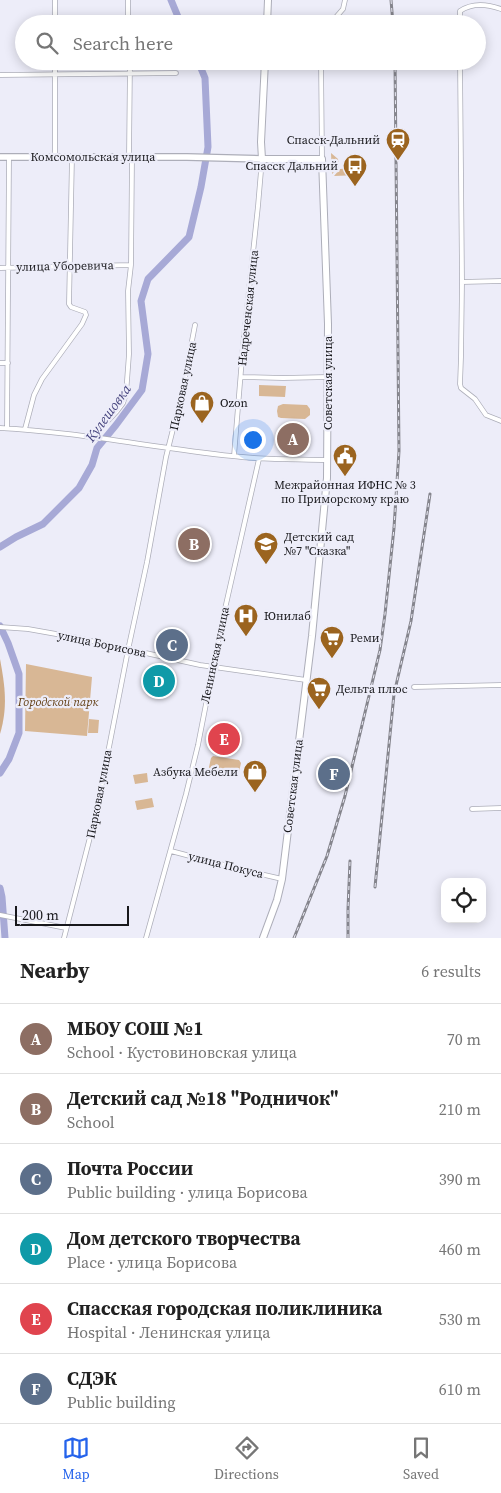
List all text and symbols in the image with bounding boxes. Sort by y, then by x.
search box [15,15,486,70]
icon: search [33,29,61,57]
text: Search here [73,30,173,56]
station icon: Спасск-Дальний [385,127,411,161]
place label: Спасск-Дальний [287,132,380,148]
street label: Комсомольская улица [31,149,156,165]
bus stop icon: Спасск Дальний [342,153,368,187]
place label: Спасск Дальний [245,158,338,174]
street label: Надреченская улица [234,248,262,367]
street label: улица Уборевича [16,257,115,275]
street label: Советская улица [320,335,336,430]
street label: Парковая улица [166,339,200,432]
water label: Кулешовка [80,380,136,447]
shop icon: Ozon [189,390,215,424]
place label: Ozon [220,395,248,411]
pin: A [277,420,309,458]
your location [240,427,266,453]
public building icon: Межрайонная ИФНС № 3 по Приморскому краю [332,443,358,477]
place label: Межрайонная ИФНС № 3 по Приморскому краю [274,477,416,507]
pin: B [178,525,210,563]
place label: Детский сад №7 "Сказка" [284,529,354,559]
school or university icon: Детский сад №7 "Сказка" [253,531,279,565]
hospital icon: Юнилаб [233,603,259,637]
street label: Ленинская улица [197,604,233,705]
place label: Юнилаб [264,608,311,624]
supermarket icon: Реми [319,625,345,659]
pin: C [156,626,188,664]
street label: улица Борисова [56,627,148,661]
place label: Реми [350,630,380,646]
pin: D [143,662,175,700]
supermarket icon: Дельта плюс [306,676,332,710]
place label: Дельта плюс [336,681,408,697]
park label: Городской парк [17,694,98,710]
pin: E [208,720,240,758]
street label: Советская улица [279,737,307,834]
street label: Парковая улица [83,747,116,840]
pin: F [318,755,350,793]
shop icon: Азбука Мебели [242,759,268,793]
place label: Азбука Мебели [153,764,238,780]
street label: улица Покуса [187,848,266,882]
map controls [441,878,486,923]
button: locate [441,878,486,923]
scale bar [15,903,129,926]
text: 200 m [22,905,59,925]
text: Nearby [20,956,90,985]
text: 6 results [421,960,481,982]
text: МБОУ СОШ №1 [67,1015,203,1041]
text: A [31,1028,41,1050]
text: 70 m [447,1028,481,1050]
text: School · Кустовиновская улица [67,1041,297,1063]
text: Детский сад №18 "Родничок" [67,1085,338,1111]
text: B [31,1098,41,1120]
text: 210 m [439,1098,481,1120]
text: School [67,1111,115,1133]
text: Почта России [67,1155,193,1181]
text: C [31,1168,41,1190]
text: 390 m [439,1168,481,1190]
text: Public building · улица Борисова [67,1181,308,1203]
text: Дом детского творчества [67,1225,301,1251]
text: D [30,1238,42,1260]
text: 460 m [439,1238,481,1260]
text: Place · улица Борисова [67,1251,237,1273]
text: Спасская городская поликлиника [67,1295,382,1321]
text: E [31,1308,41,1330]
text: 530 m [439,1308,481,1330]
text: Hospital · Ленинская улица [67,1321,271,1343]
text: СДЭК [67,1365,117,1391]
text: F [31,1378,41,1400]
text: 610 m [439,1378,481,1400]
text: Public building [67,1391,176,1413]
tab: Map [62,1434,90,1484]
tab: Directions [214,1434,279,1484]
tab: Saved [403,1434,439,1484]

